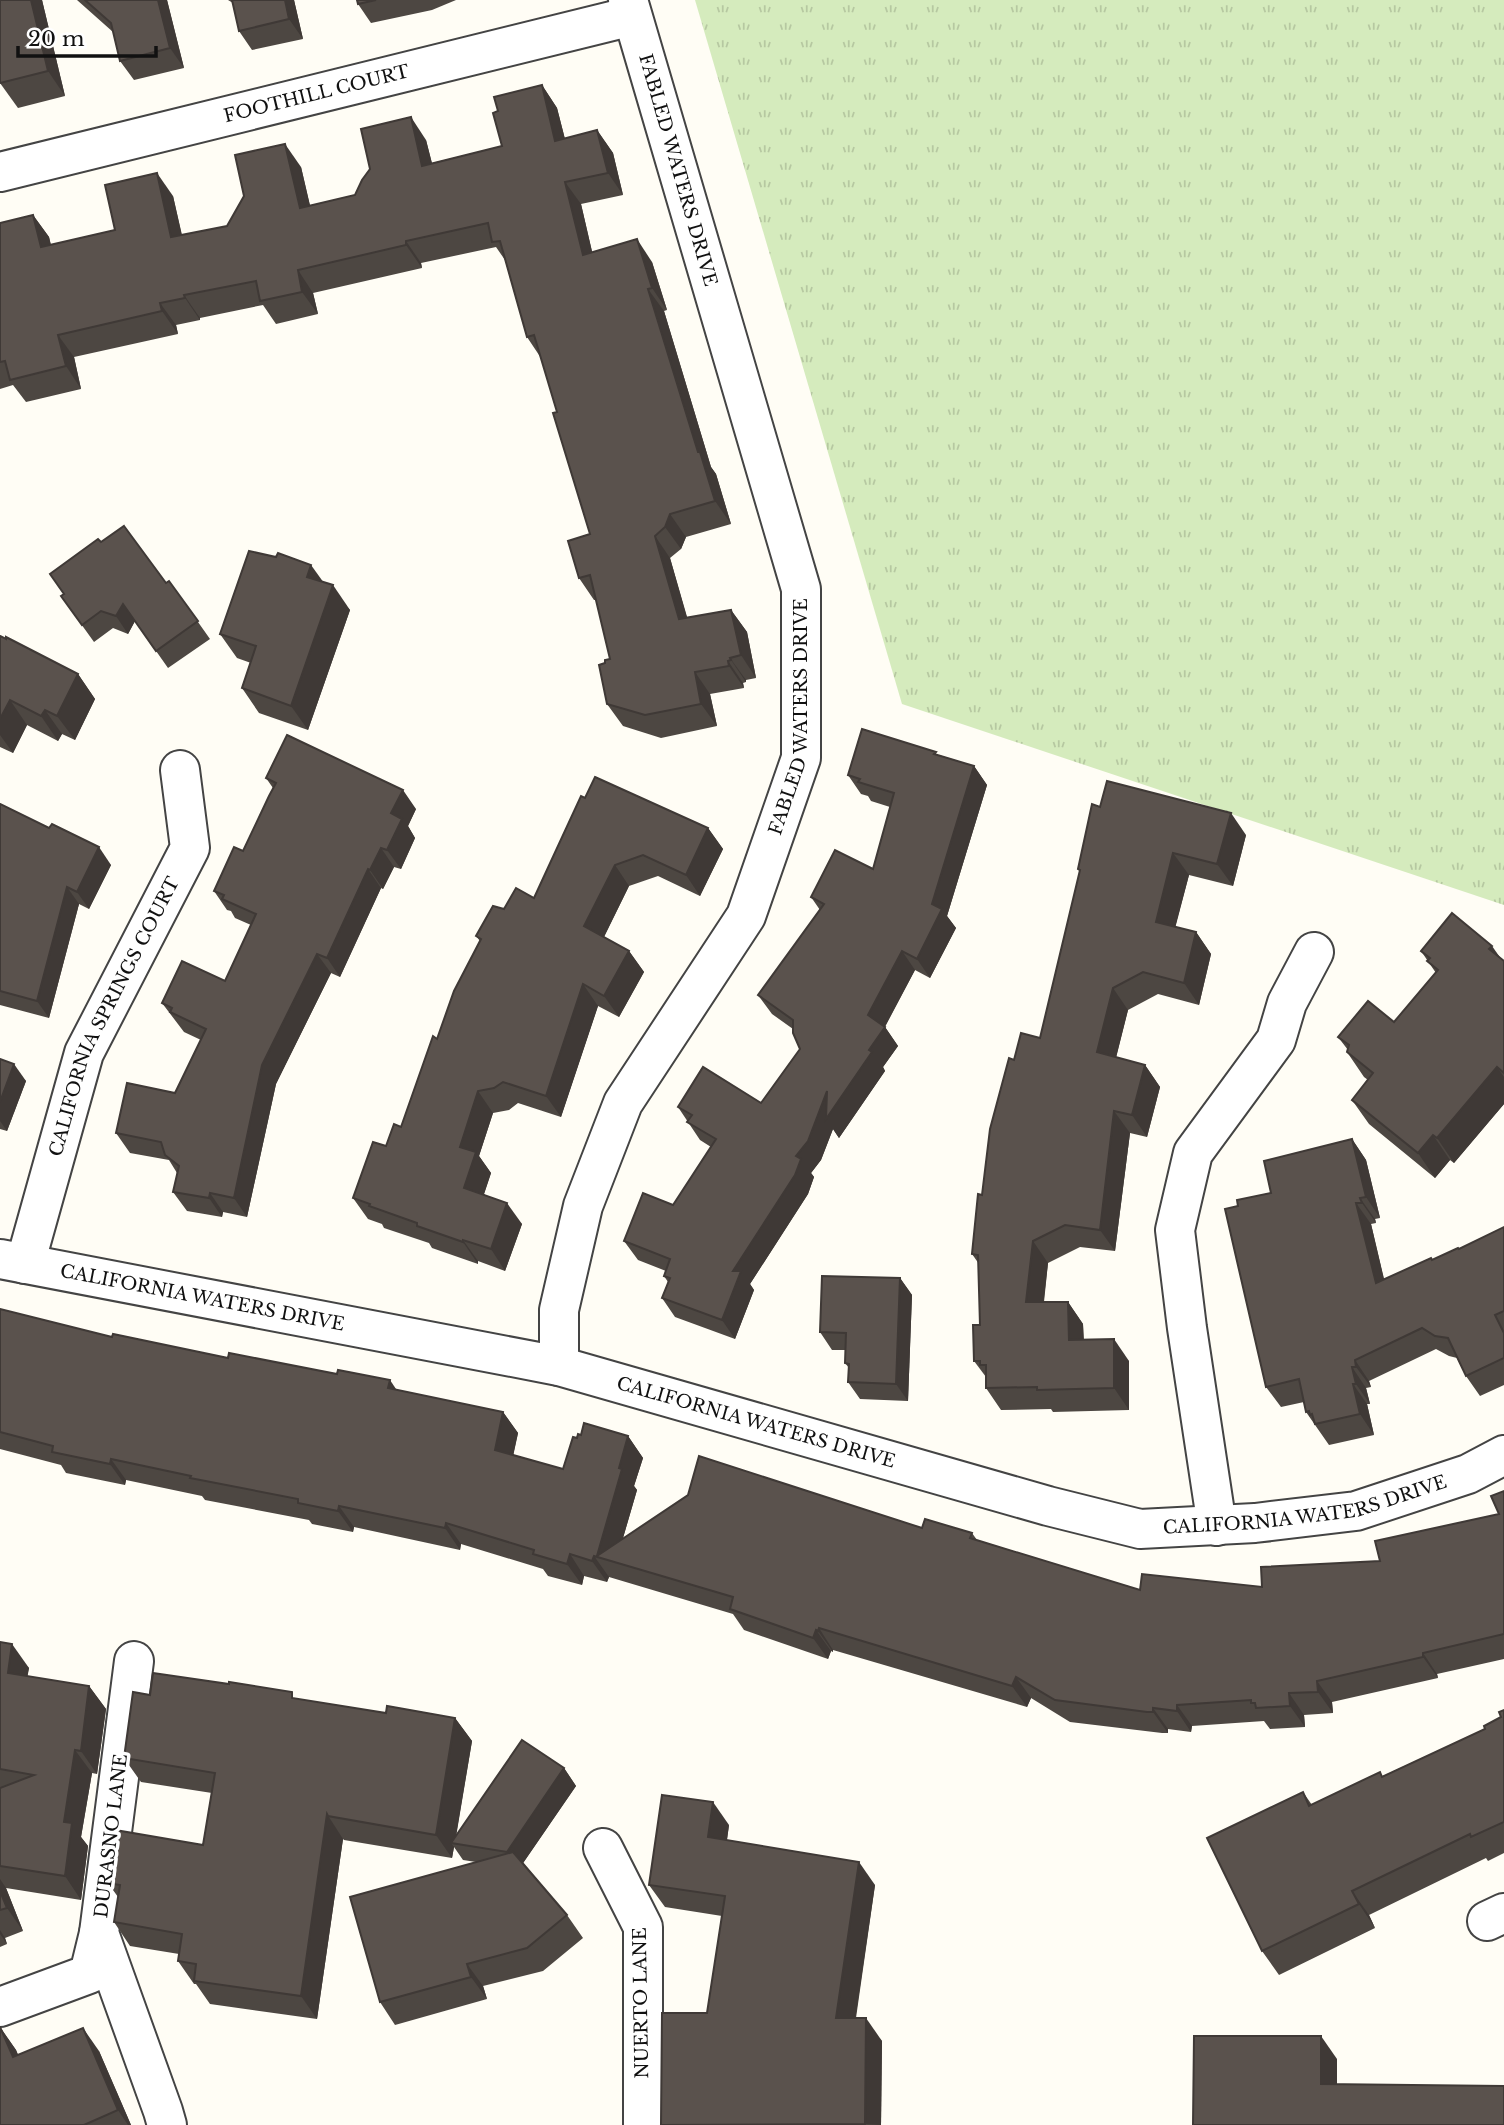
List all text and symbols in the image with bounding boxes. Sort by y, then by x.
scale bar [18,14,156,58]
text: 20 m [28,26,85,52]
street label: FABLED WATERS DRIVE [634,51,722,289]
street label: FOOTHILL COURT [221,60,412,127]
street label: FABLED WATERS DRIVE [764,598,812,838]
street label: CALIFORNIA SPRINGS COURT [45,873,184,1159]
street label: CALIFORNIA WATERS DRIVE [58,1260,346,1336]
street label: CALIFORNIA WATERS DRIVE [614,1372,898,1473]
street label: CALIFORNIA WATERS DRIVE [1162,1471,1450,1539]
street label: DURASNO LANE [90,1753,132,1919]
street label: NUERTO LANE [629,1927,653,2079]

